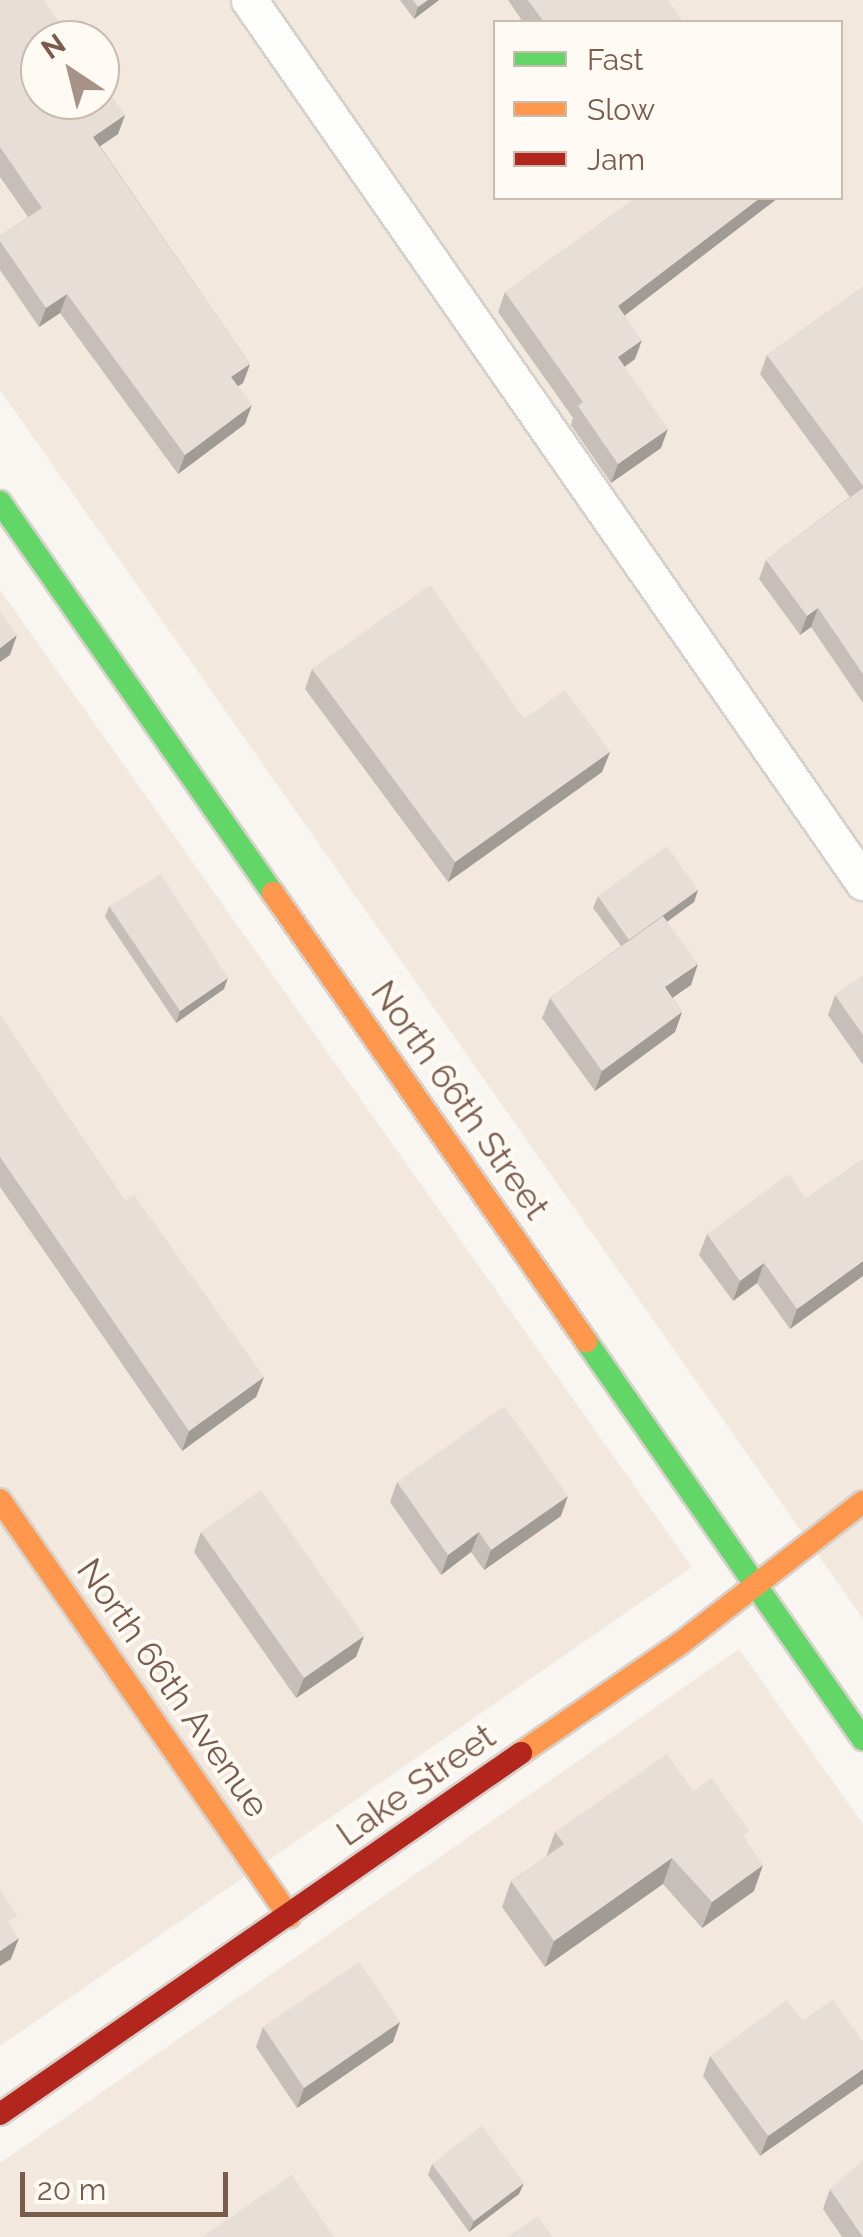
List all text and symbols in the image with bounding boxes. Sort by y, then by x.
north arrow [20,20,120,120]
legend [493,20,843,200]
text: N [35,27,72,66]
text: Fast [587,42,644,77]
text: Slow [587,92,655,127]
text: Jam [587,142,645,177]
street label: North 66th Street [362,973,558,1227]
street label: North 66th Avenue [68,1550,278,1826]
street label: Lake Street [329,1715,503,1855]
scale bar [25,2152,232,2214]
text: 20 m [37,2172,106,2207]

